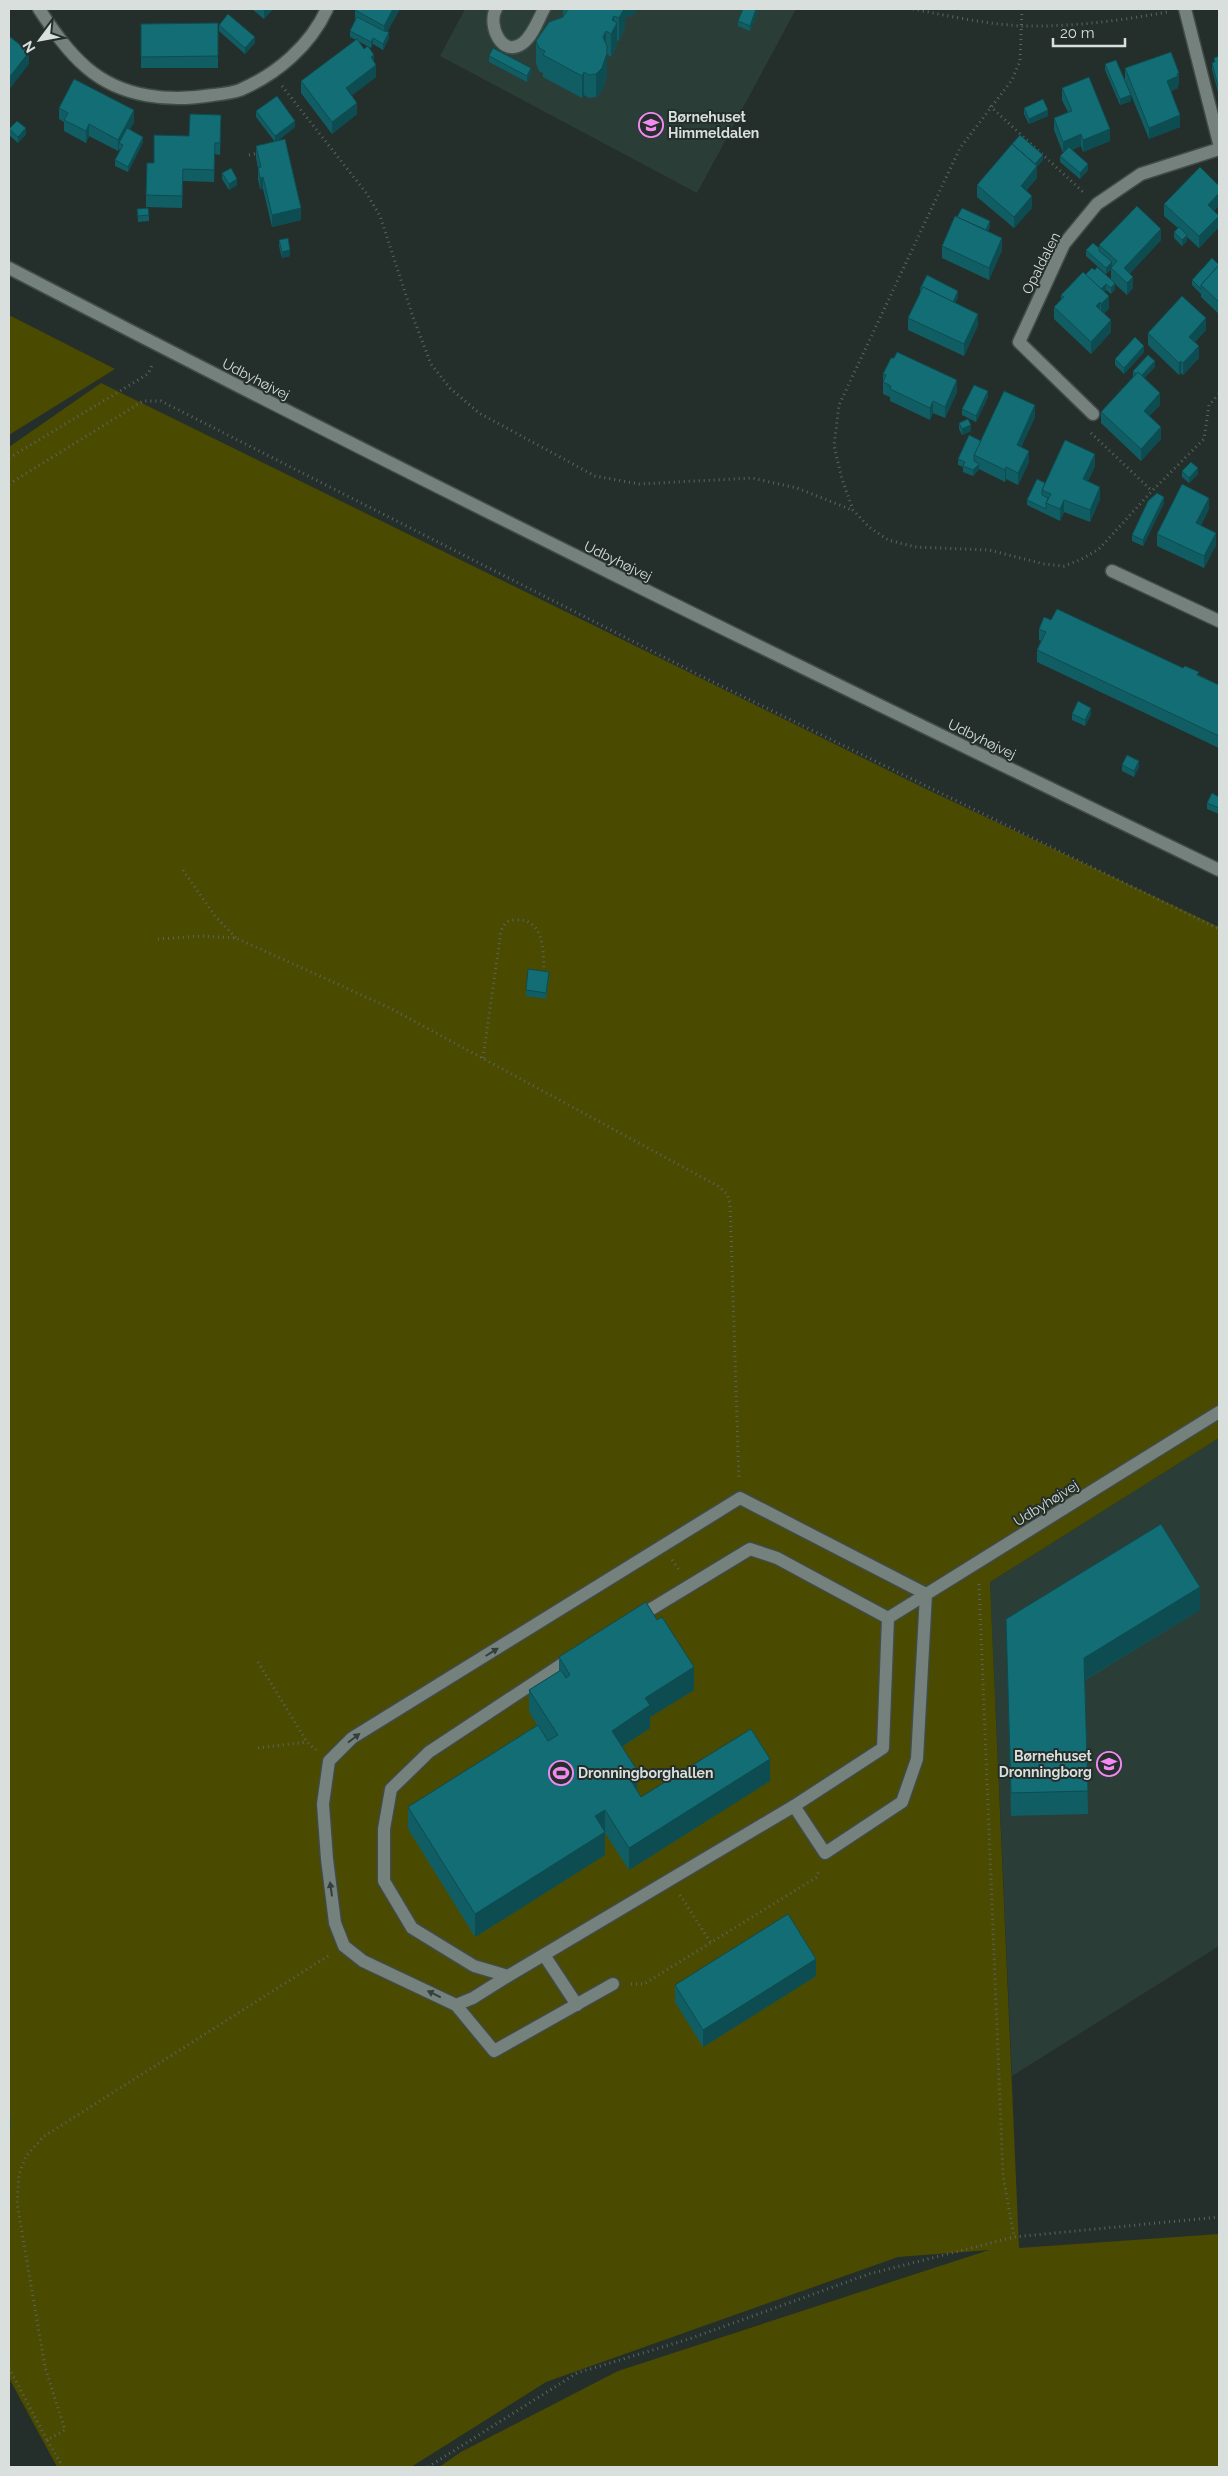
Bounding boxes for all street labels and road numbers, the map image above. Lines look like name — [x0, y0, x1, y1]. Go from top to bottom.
street label: Opaldalen — [1019, 229, 1063, 297]
street label: Udbyhøjvej — [220, 355, 292, 403]
street label: Udbyhøjvej — [582, 538, 654, 584]
street label: Udbyhøjvej — [946, 716, 1018, 762]
street label: Udbyhøjvej — [1011, 1477, 1081, 1529]

